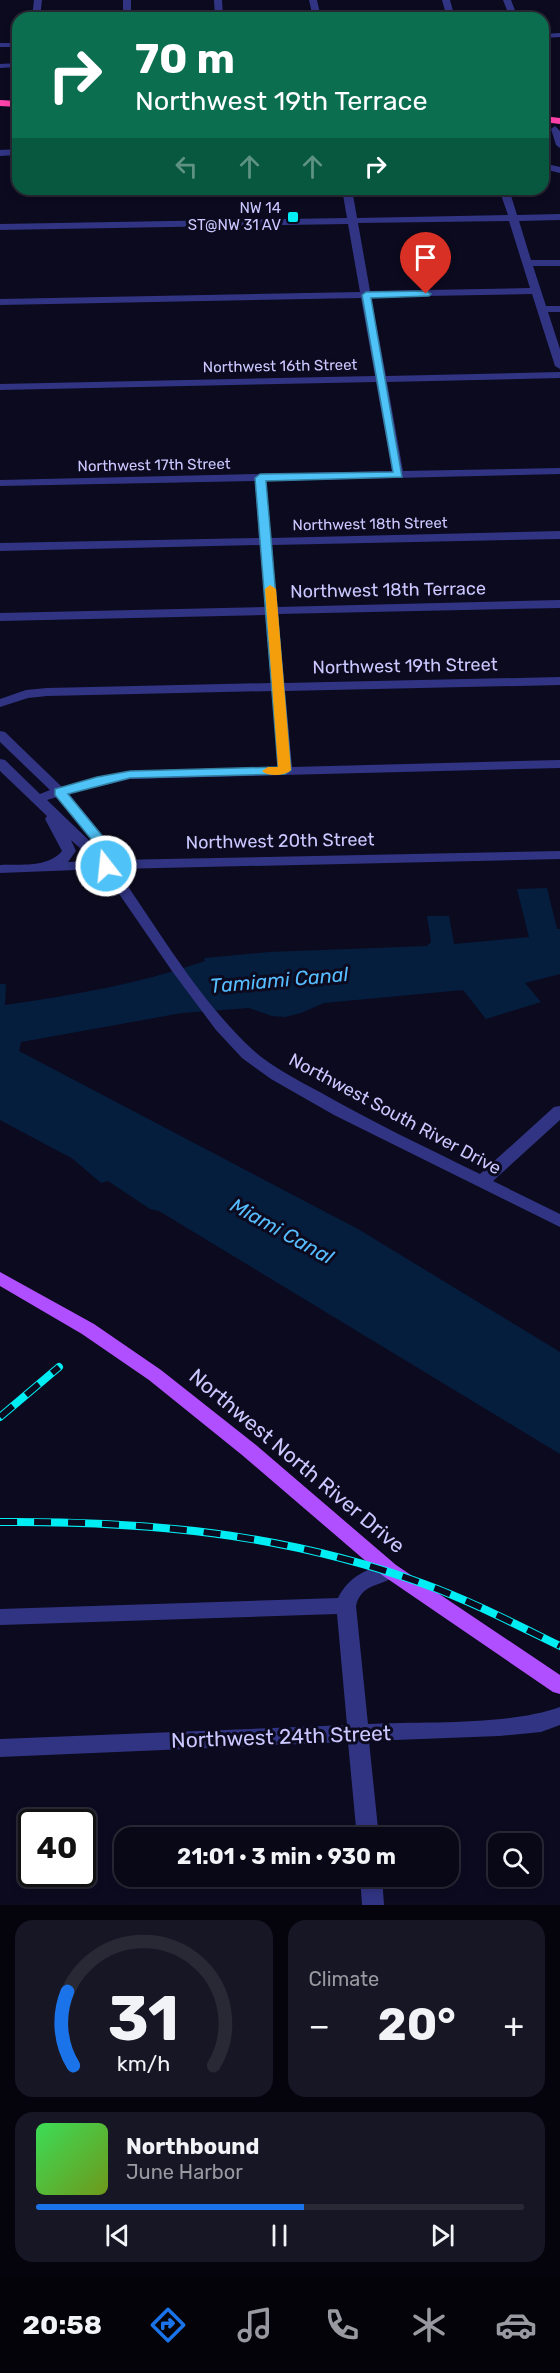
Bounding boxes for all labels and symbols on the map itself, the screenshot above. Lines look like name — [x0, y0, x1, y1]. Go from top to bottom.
place label: NW 14 ST@NW 31 AV — [188, 199, 281, 234]
marker: NW 14 ST@NW 31 AV — [286, 210, 300, 224]
pin — [400, 232, 451, 294]
street label: Northwest 16th Street — [203, 356, 358, 376]
street label: Northwest 17th Street — [77, 455, 231, 475]
street label: Northwest 18th Street — [292, 514, 448, 534]
street label: Northwest 18th Terrace — [290, 577, 486, 603]
street label: Northwest 19th Street — [312, 653, 498, 679]
street label: Northwest 20th Street — [185, 828, 375, 854]
position arrow — [74, 834, 138, 898]
water label: Tamiami Canal — [209, 962, 350, 998]
street label: Northwest South River Drive — [285, 1049, 505, 1179]
water label: Miami Canal — [226, 1193, 339, 1270]
street label: Northwest North River Drive — [184, 1363, 410, 1558]
street label: Northwest 24th Street — [171, 1720, 391, 1753]
speed limit sign: 40 — [18, 1809, 96, 1887]

